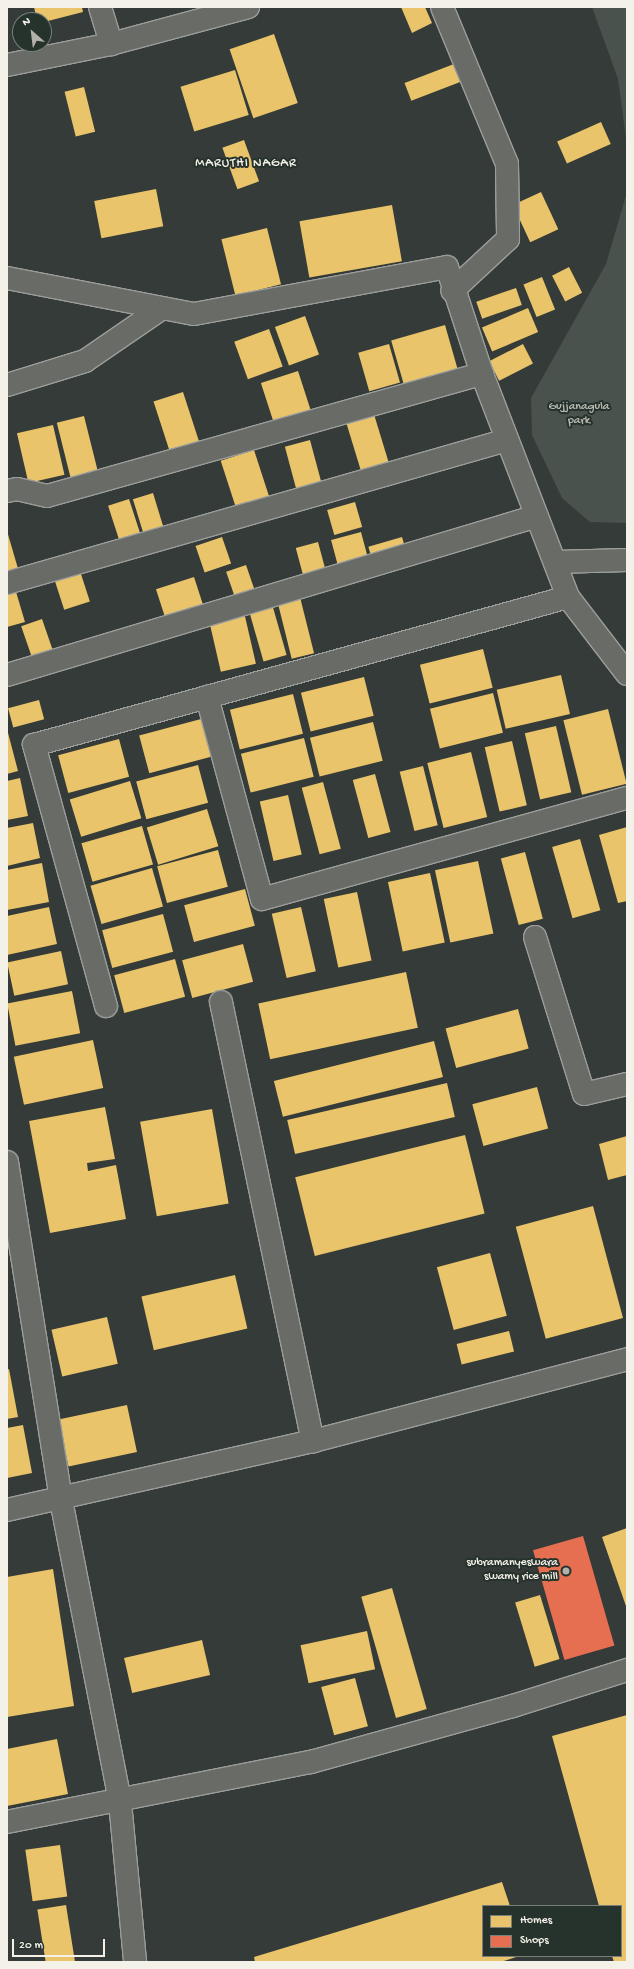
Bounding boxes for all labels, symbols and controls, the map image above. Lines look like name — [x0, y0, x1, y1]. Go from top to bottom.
north arrow — [12, 12, 52, 52]
text: N — [21, 15, 33, 29]
district label: MARUTHI NAGAR — [195, 156, 297, 172]
park label: Gujjanagula park — [549, 401, 609, 429]
place label: subramanyeswara swamy rice mill — [466, 1557, 558, 1585]
marker: subramanyeswara swamy rice mill — [561, 1566, 571, 1576]
legend — [482, 1905, 622, 1957]
text: Homes — [520, 1914, 552, 1928]
scale bar — [14, 1931, 107, 1957]
text: Shops — [520, 1934, 549, 1948]
text: 20 m — [19, 1939, 43, 1953]

